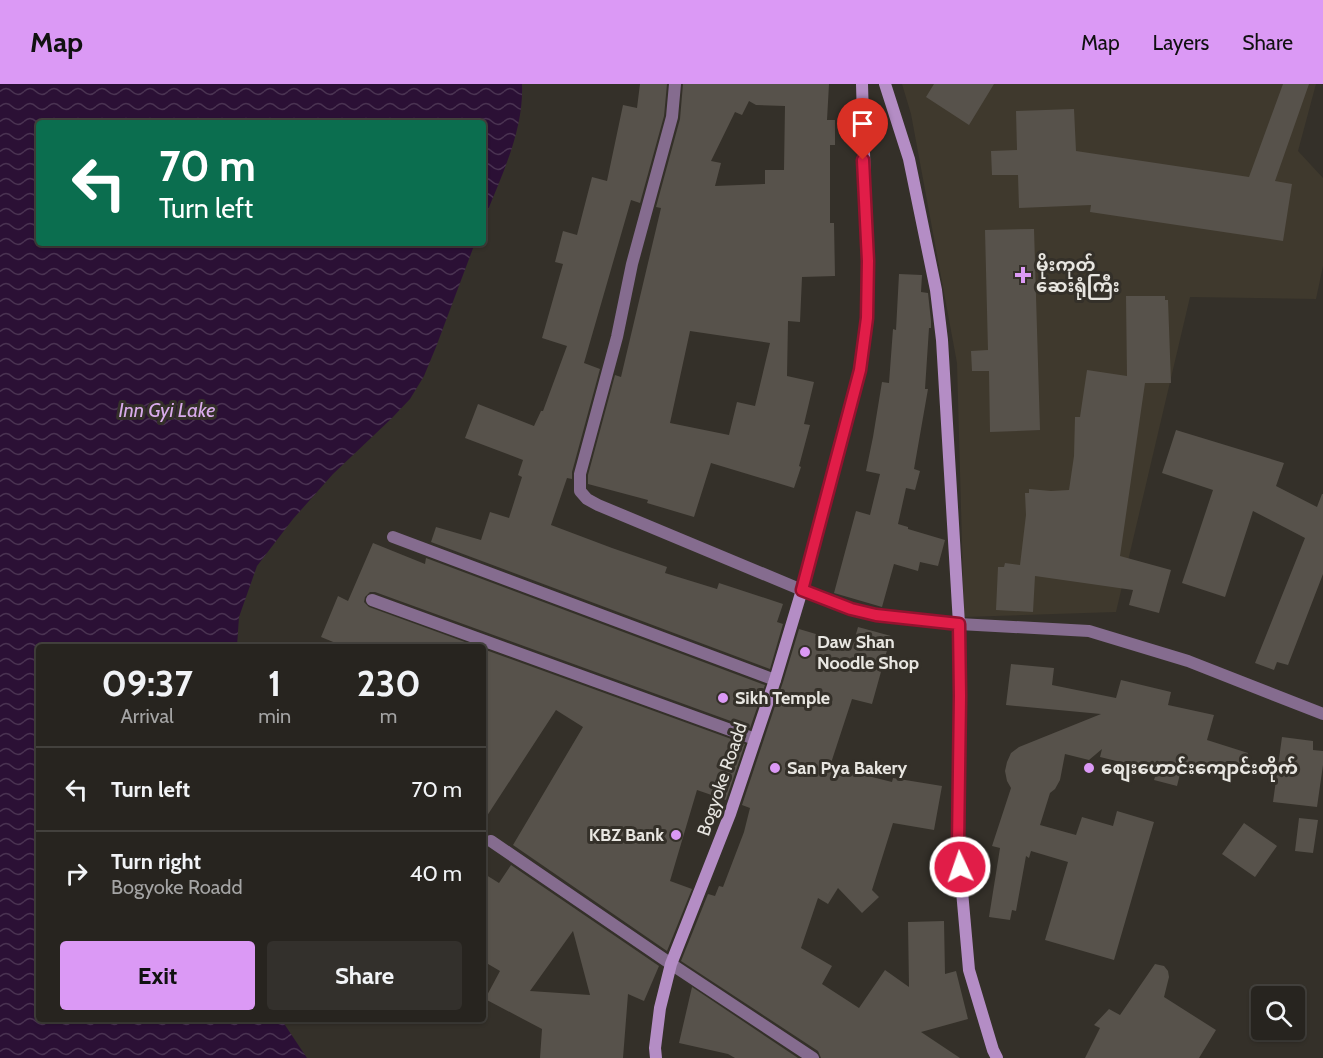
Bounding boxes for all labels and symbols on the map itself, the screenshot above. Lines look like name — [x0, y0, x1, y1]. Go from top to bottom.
pin — [837, 98, 888, 160]
place label: မိုးကုတ်‌ ‌ဆေးရုံကြီး — [1036, 253, 1120, 300]
marker: မိုးကုတ်‌ ‌ဆေးရုံကြီး — [1014, 266, 1032, 284]
water label: Inn Gyi Lake — [119, 398, 215, 422]
place label: Daw Shan Noodle Shop — [817, 631, 919, 674]
marker: Daw Shan Noodle Shop — [798, 645, 812, 659]
place label: Sikh Temple — [735, 687, 830, 709]
marker: Sikh Temple — [716, 691, 730, 705]
street label: Bogyoke Roadd — [692, 719, 752, 839]
place label: စျေးဟောင်းကျောင်းတိုက် — [1101, 756, 1298, 783]
place label: San Pya Bakery — [787, 757, 907, 779]
marker: San Pya Bakery — [768, 761, 782, 775]
marker: စျေးဟောင်းကျောင်းတိုက် — [1082, 761, 1096, 775]
place label: KBZ Bank — [589, 824, 664, 846]
marker: KBZ Bank — [669, 828, 683, 842]
position arrow — [928, 835, 992, 899]

